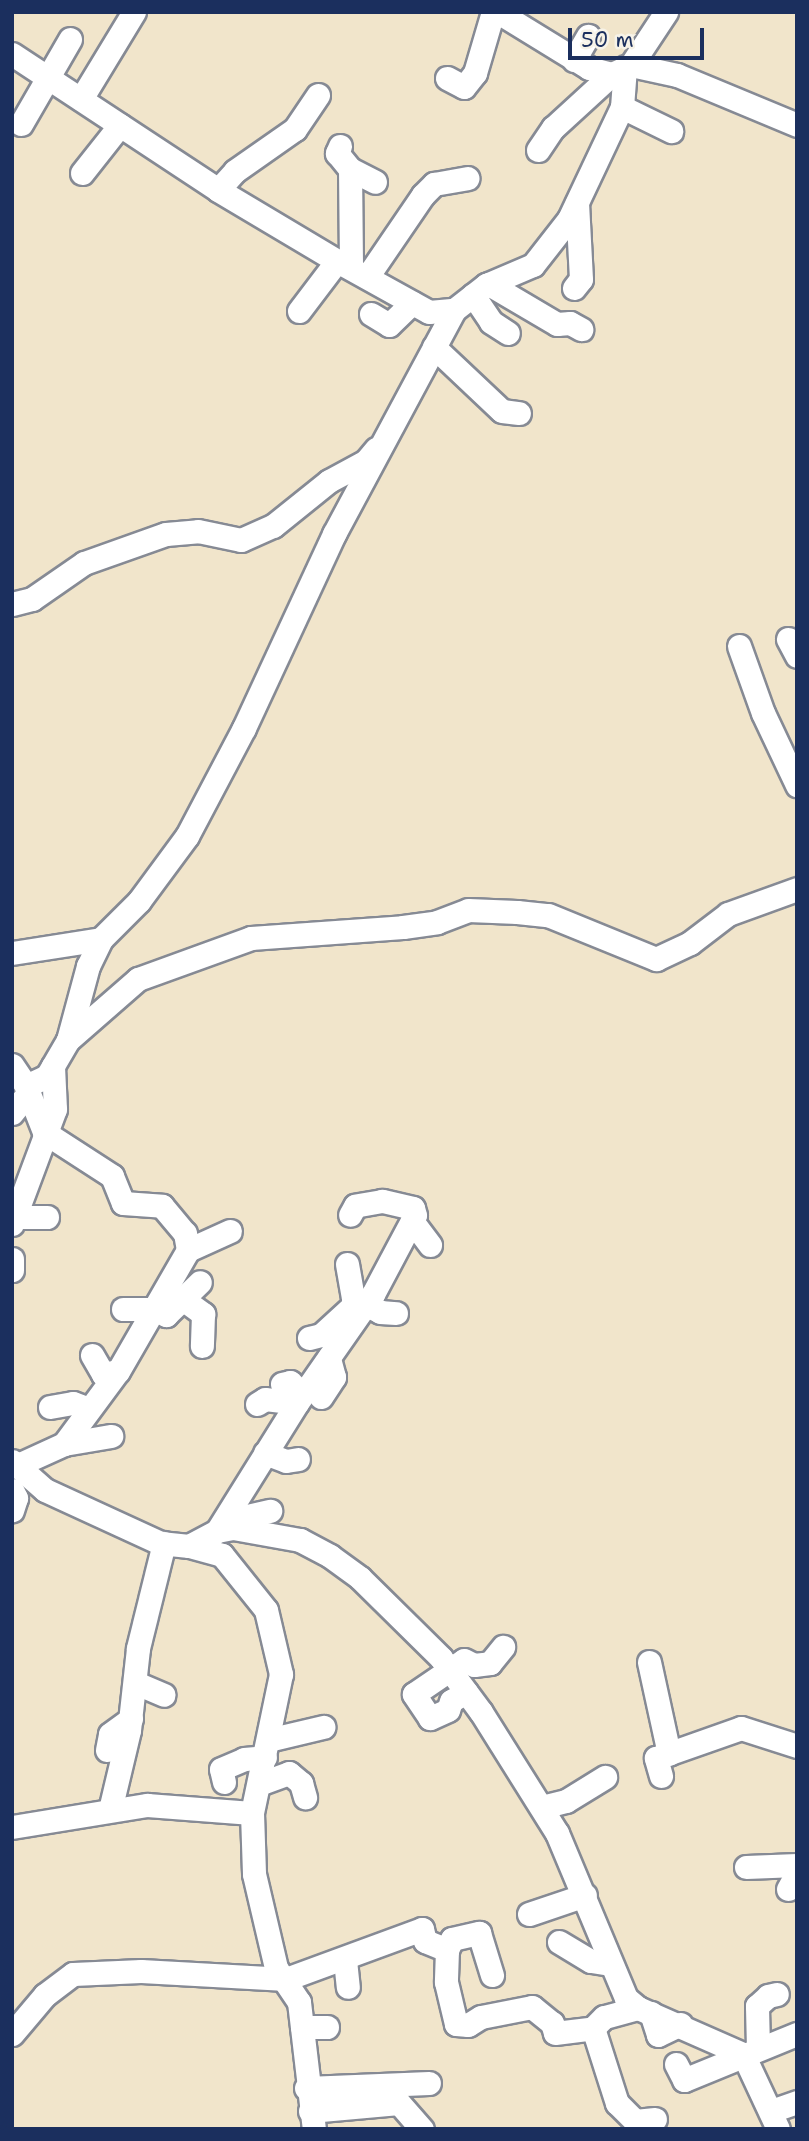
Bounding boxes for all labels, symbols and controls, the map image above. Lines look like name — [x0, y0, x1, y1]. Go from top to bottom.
scale bar — [571, 14, 708, 58]
text: 50 m — [581, 26, 634, 54]

